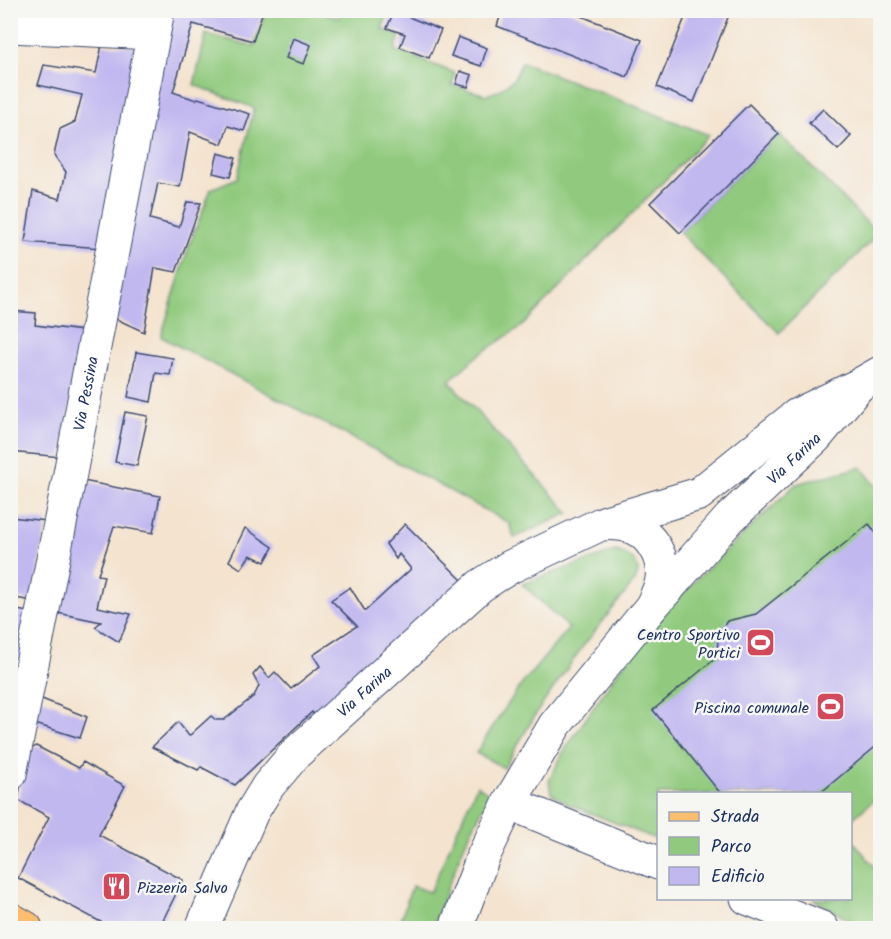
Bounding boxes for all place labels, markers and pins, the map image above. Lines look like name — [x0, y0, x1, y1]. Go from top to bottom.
place label: Centro Sportivo Portici — [637, 623, 741, 666]
sports icon: Centro Sportivo Portici — [745, 627, 777, 659]
sports icon: Piscina comunale — [814, 691, 846, 723]
place label: Piscina comunale — [694, 696, 809, 721]
restaurant icon: Pizzeria Salvo — [100, 871, 132, 903]
place label: Pizzeria Salvo — [137, 876, 228, 901]

